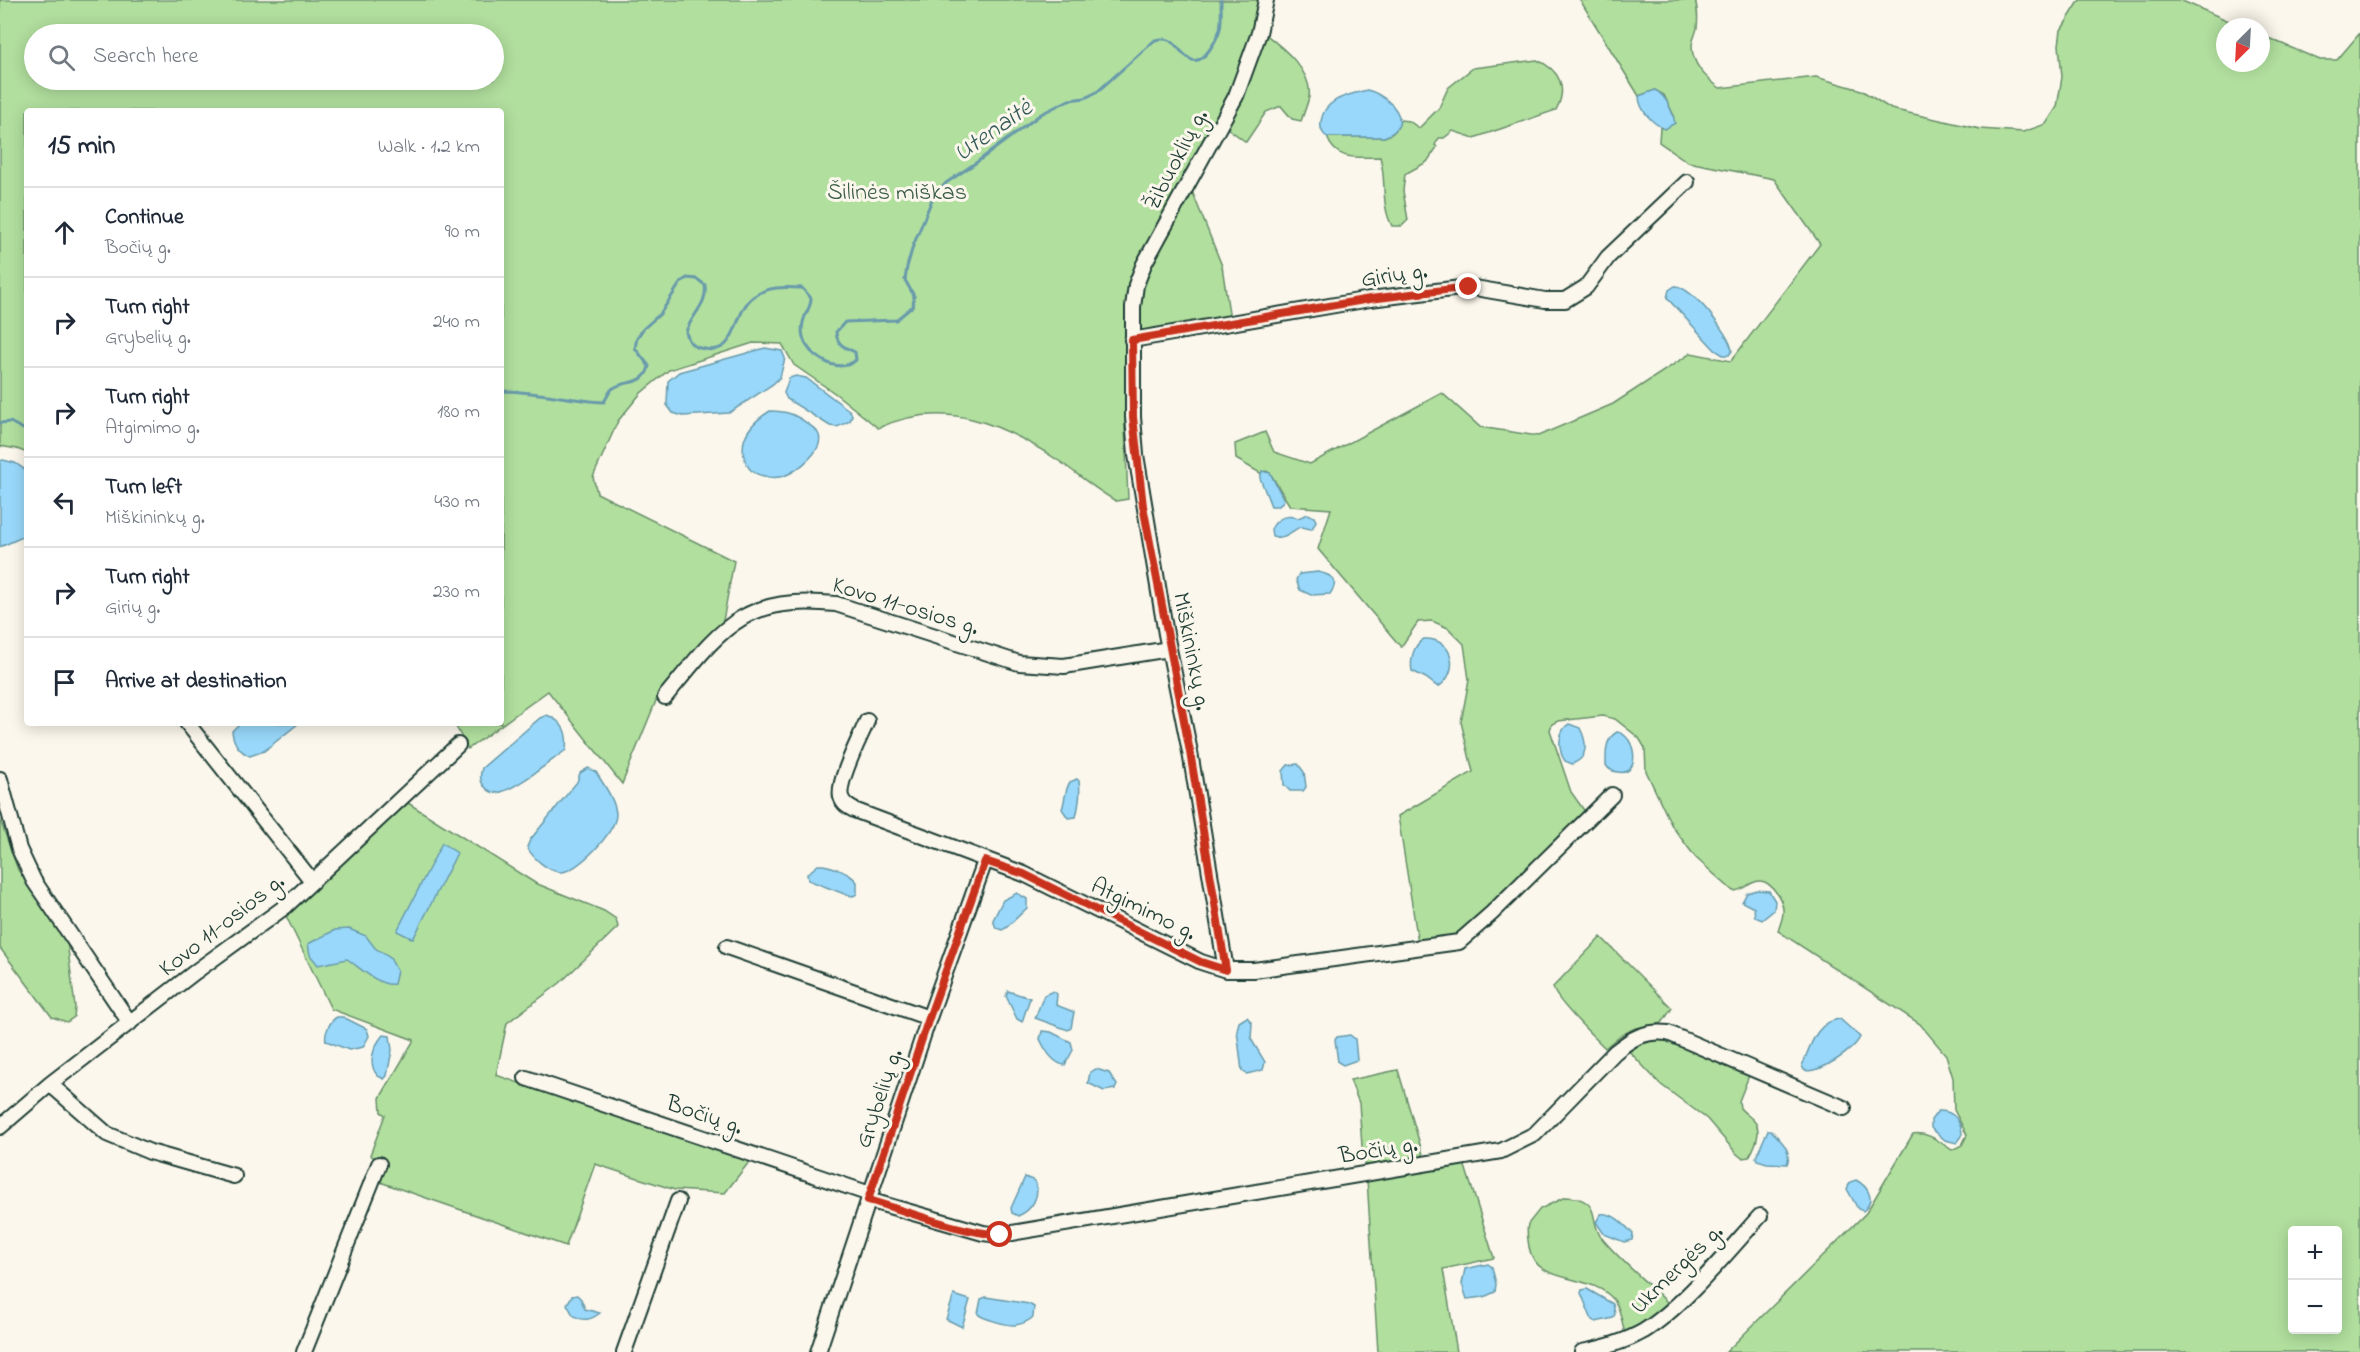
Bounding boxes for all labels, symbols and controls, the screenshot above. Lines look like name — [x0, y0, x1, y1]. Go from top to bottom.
north arrow — [2216, 18, 2270, 72]
search box — [24, 24, 504, 90]
icon: search — [45, 41, 78, 74]
text: Search here — [93, 41, 198, 73]
water label: Utenaitė — [946, 90, 1042, 172]
street label: Žibuoklių g. — [1136, 103, 1219, 217]
text: 15 min — [48, 128, 115, 166]
text: Walk · 1.2 km — [378, 133, 480, 162]
park label: Šilinės miškas — [827, 176, 967, 211]
text: Continue — [105, 202, 184, 234]
icon: ahead — [48, 216, 81, 249]
text: 90 m — [445, 218, 480, 247]
text: Bočių g. — [105, 234, 171, 263]
street label: Girių g. — [1359, 255, 1430, 298]
route end — [1455, 273, 1481, 299]
text: Turn right — [105, 292, 190, 324]
icon: right — [48, 306, 81, 339]
text: 240 m — [433, 308, 480, 337]
text: Grybelių g. — [105, 324, 191, 353]
text: Turn right — [105, 382, 190, 414]
icon: right — [48, 396, 81, 429]
text: 180 m — [437, 398, 480, 427]
text: Atgimimo g. — [105, 414, 200, 443]
text: Turn left — [105, 472, 182, 504]
icon: left — [48, 486, 81, 519]
text: 430 m — [434, 488, 480, 517]
text: Miškininkų g. — [105, 504, 205, 533]
text: Turn right — [105, 562, 190, 594]
street label: Kovo 11-osios g. — [828, 569, 983, 646]
icon: right — [48, 576, 81, 609]
text: 230 m — [433, 578, 480, 607]
street label: Miškininkų g. — [1162, 589, 1219, 714]
text: Girių g. — [105, 594, 160, 623]
icon: arrive — [48, 666, 81, 699]
text: Arrive at destination — [105, 666, 287, 698]
street label: Kovo 11-osios g. — [152, 865, 293, 986]
street label: Atgimimo g. — [1084, 870, 1202, 951]
street label: Grybelių g. — [847, 1044, 915, 1154]
street label: Bočių g. — [660, 1087, 747, 1146]
street label: Bočių g. — [1336, 1128, 1420, 1175]
street label: Ukmergės g. — [1623, 1216, 1732, 1323]
route start — [986, 1221, 1012, 1247]
map controls — [2288, 1226, 2342, 1334]
button: + — [2288, 1226, 2342, 1280]
button: − — [2288, 1280, 2342, 1334]

